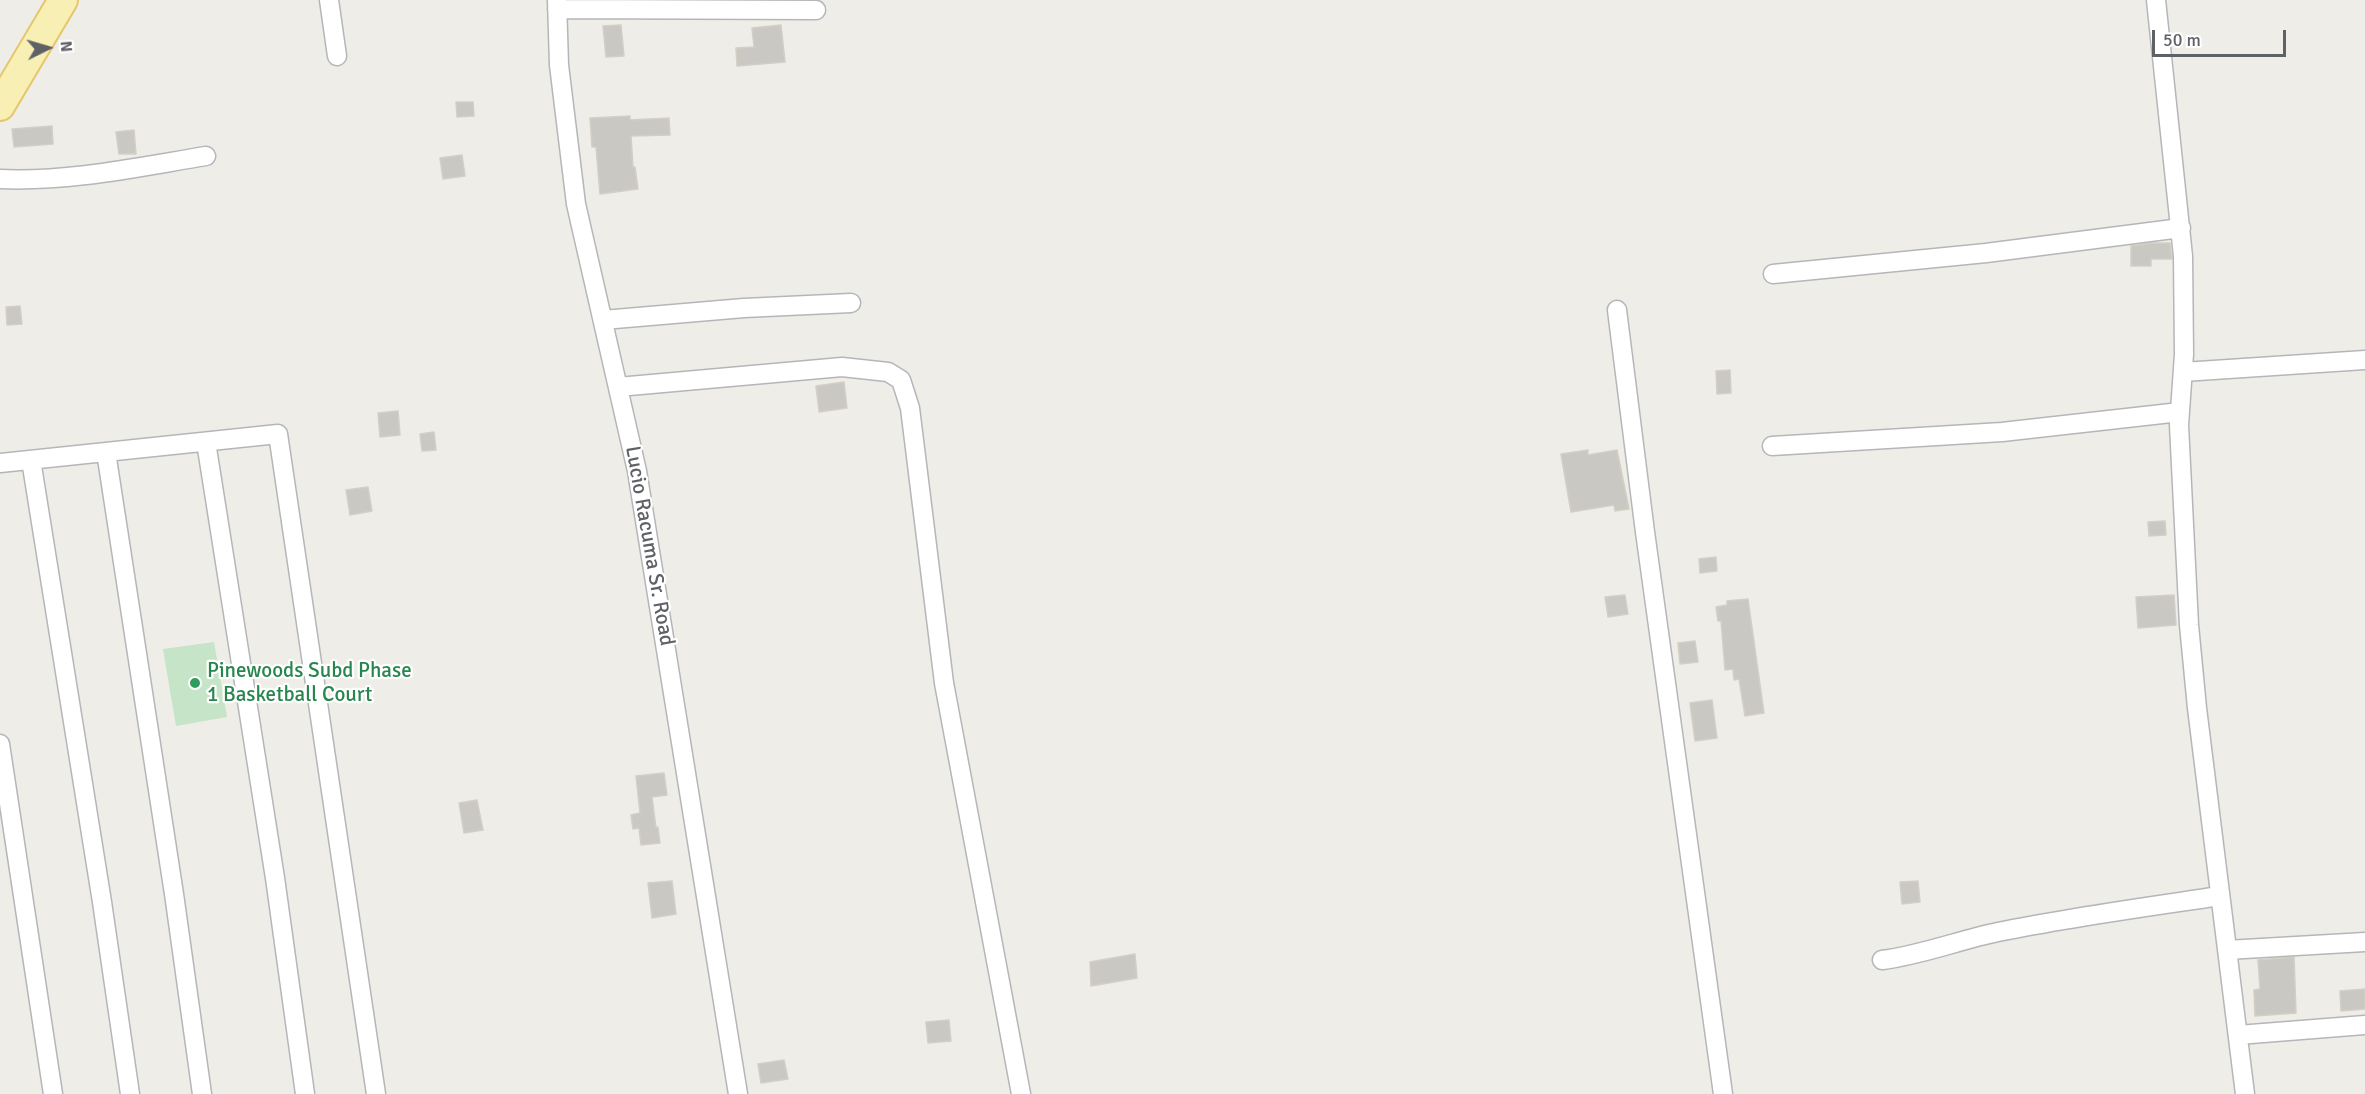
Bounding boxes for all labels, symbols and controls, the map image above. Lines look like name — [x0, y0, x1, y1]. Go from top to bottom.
north arrow — [18, 18, 78, 78]
scale bar — [2155, 18, 2288, 56]
text: 50 m — [2163, 29, 2201, 51]
text: N — [55, 40, 76, 53]
street label: Lucio Racuma Sr. Road — [619, 444, 679, 648]
place label: Pinewoods Subd Phase 1 Basketball Court — [207, 658, 412, 708]
marker: Pinewoods Subd Phase 1 Basketball Court — [188, 676, 202, 690]

